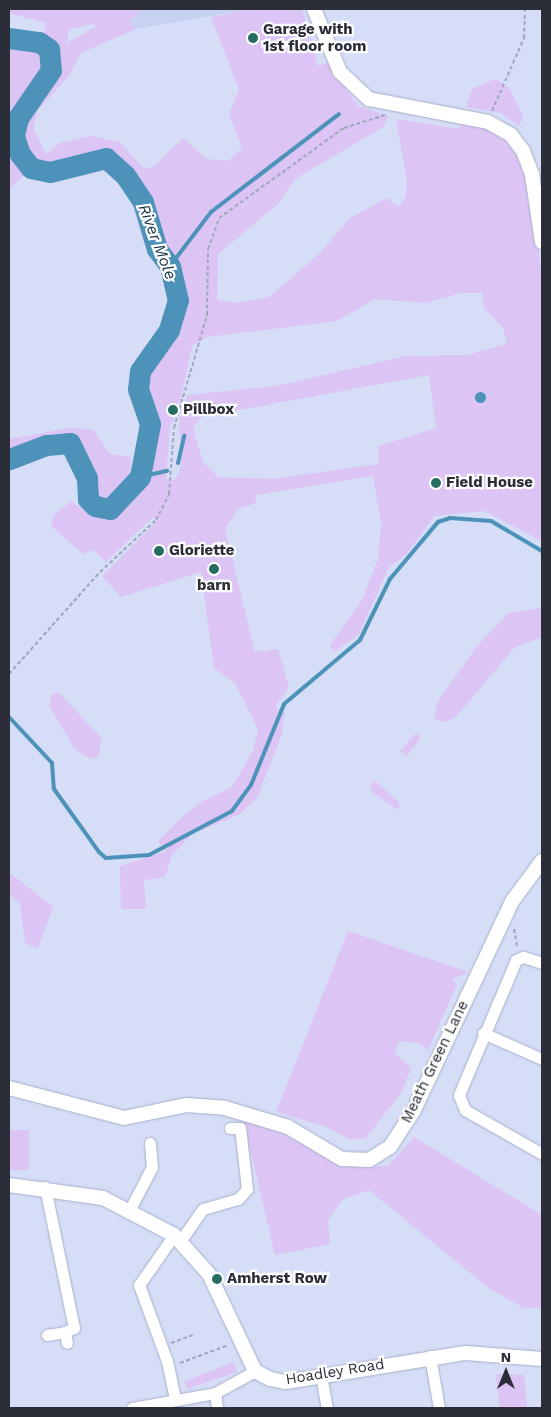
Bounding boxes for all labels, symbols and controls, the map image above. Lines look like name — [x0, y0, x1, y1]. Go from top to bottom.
place label: Garage with 1st floor room — [263, 20, 367, 55]
marker: Garage with 1st floor room — [247, 32, 259, 44]
water label: River Mole — [134, 201, 180, 283]
place label: Pillbox — [183, 401, 234, 419]
marker: Pillbox — [167, 404, 179, 416]
place label: Field House — [446, 474, 533, 492]
marker: Field House — [430, 477, 442, 489]
place label: Gloriette — [169, 542, 234, 560]
marker: Gloriette — [153, 545, 165, 557]
marker: barn — [208, 563, 220, 575]
place label: barn — [197, 577, 231, 595]
street label: Meath Green Lane — [398, 998, 472, 1126]
place label: Amherst Row — [227, 1270, 327, 1288]
marker: Amherst Row — [211, 1273, 223, 1285]
north arrow — [481, 1347, 531, 1397]
text: N — [501, 1349, 511, 1365]
street label: Hoadley Road — [284, 1355, 386, 1389]

